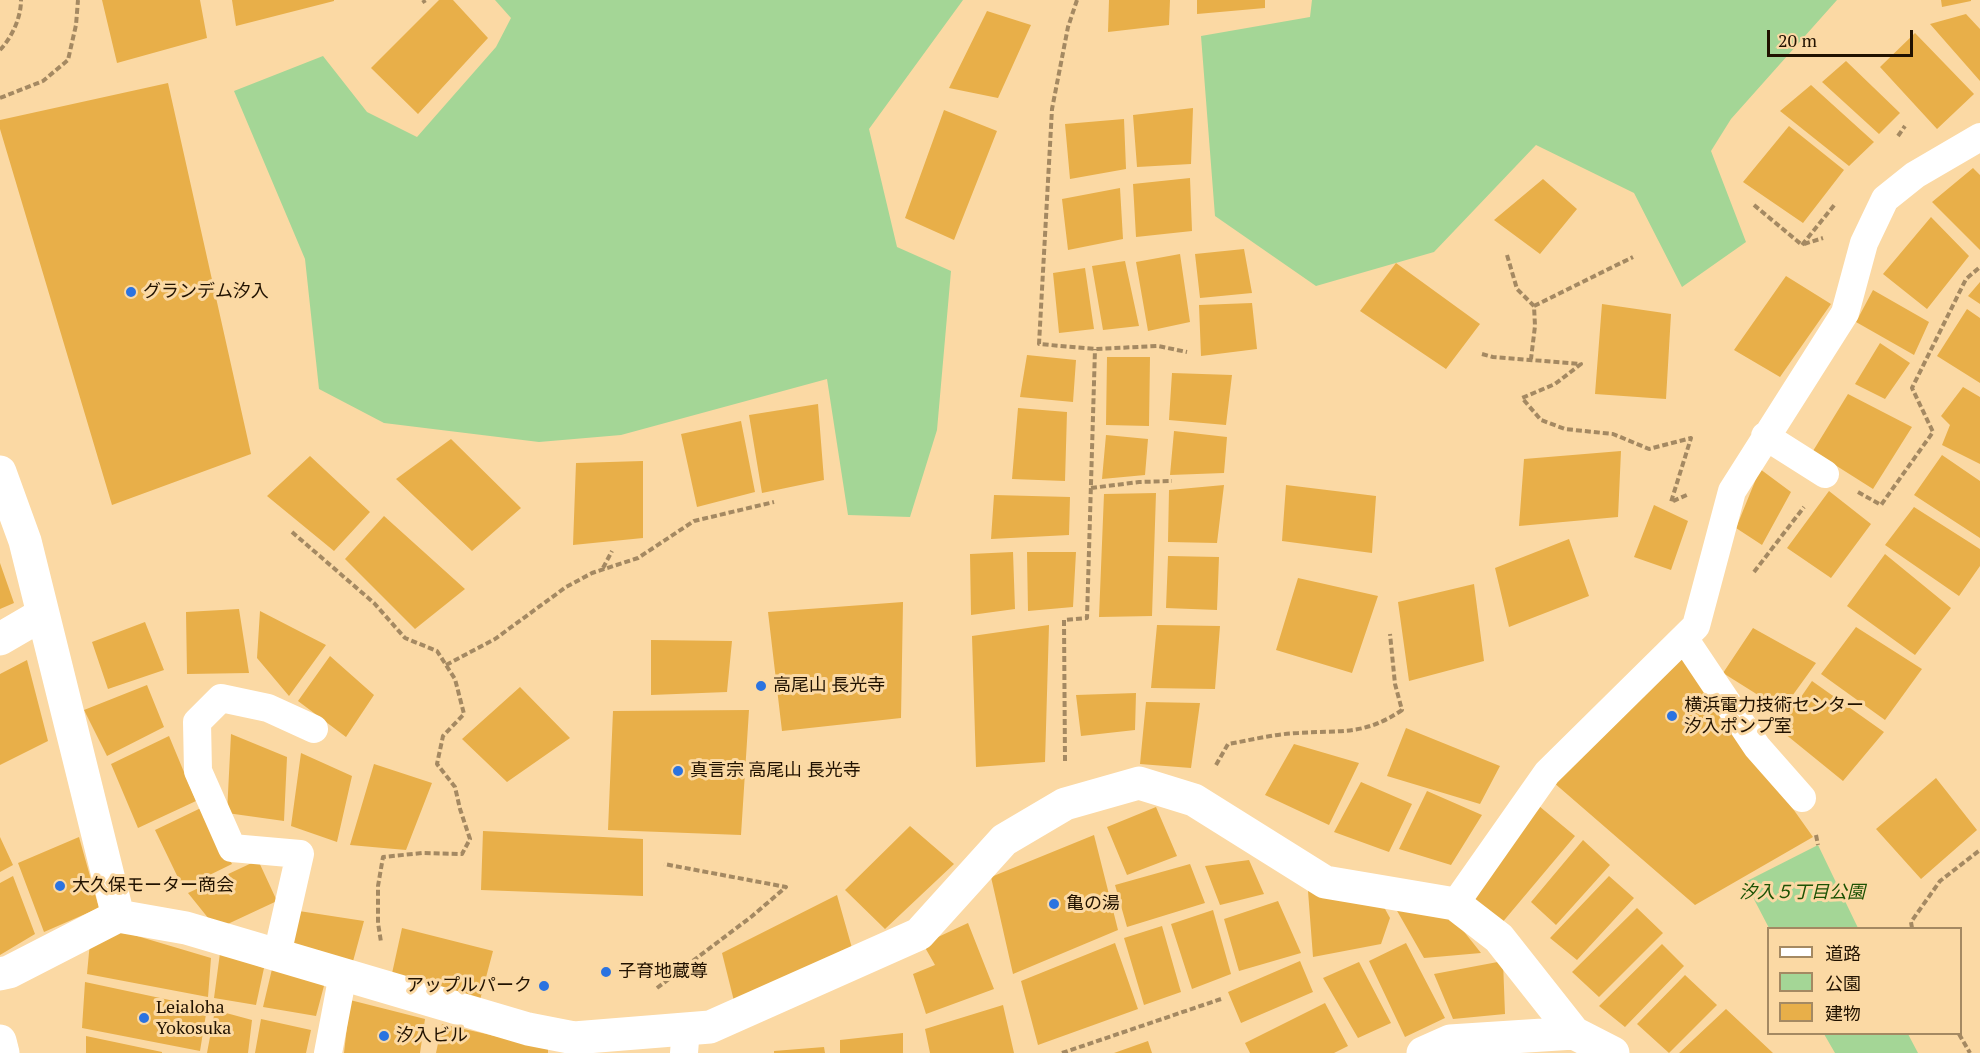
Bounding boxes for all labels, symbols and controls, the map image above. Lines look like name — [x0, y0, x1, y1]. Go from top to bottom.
scale bar — [1770, 18, 1916, 56]
text: 20 m — [1778, 28, 1817, 52]
place label: グランデム汐入 — [143, 281, 269, 303]
marker: グランデム汐入 — [124, 285, 138, 299]
place label: 高尾山 長光寺 — [773, 675, 885, 697]
marker: 高尾山 長光寺 — [754, 679, 768, 693]
place label: 横浜電力技術センター 汐入ポンプ室 — [1684, 695, 1864, 738]
marker: 横浜電力技術センター 汐入ポンプ室 — [1665, 709, 1679, 723]
place label: 真言宗 高尾山 長光寺 — [690, 760, 861, 782]
marker: 真言宗 高尾山 長光寺 — [671, 764, 685, 778]
place label: 大久保モーター商会 — [72, 875, 234, 897]
marker: 大久保モーター商会 — [53, 879, 67, 893]
park label: 汐入５丁目公園 — [1739, 882, 1865, 904]
place label: 亀の湯 — [1066, 893, 1120, 915]
marker: 亀の湯 — [1047, 897, 1061, 911]
legend — [1767, 927, 1962, 1035]
text: 道路 — [1825, 941, 1861, 965]
place label: 子育地蔵尊 — [618, 961, 708, 983]
marker: 子育地蔵尊 — [599, 965, 613, 979]
text: 公園 — [1825, 971, 1861, 995]
place label: アップルパーク — [406, 975, 532, 997]
marker: アップルパーク — [537, 979, 551, 993]
place label: Leialoha Yokosuka — [156, 997, 231, 1040]
text: 建物 — [1825, 1001, 1861, 1025]
marker: Leialoha Yokosuka — [137, 1011, 151, 1025]
place label: 汐入ビル — [396, 1025, 468, 1047]
marker: 汐入ビル — [377, 1029, 391, 1043]

